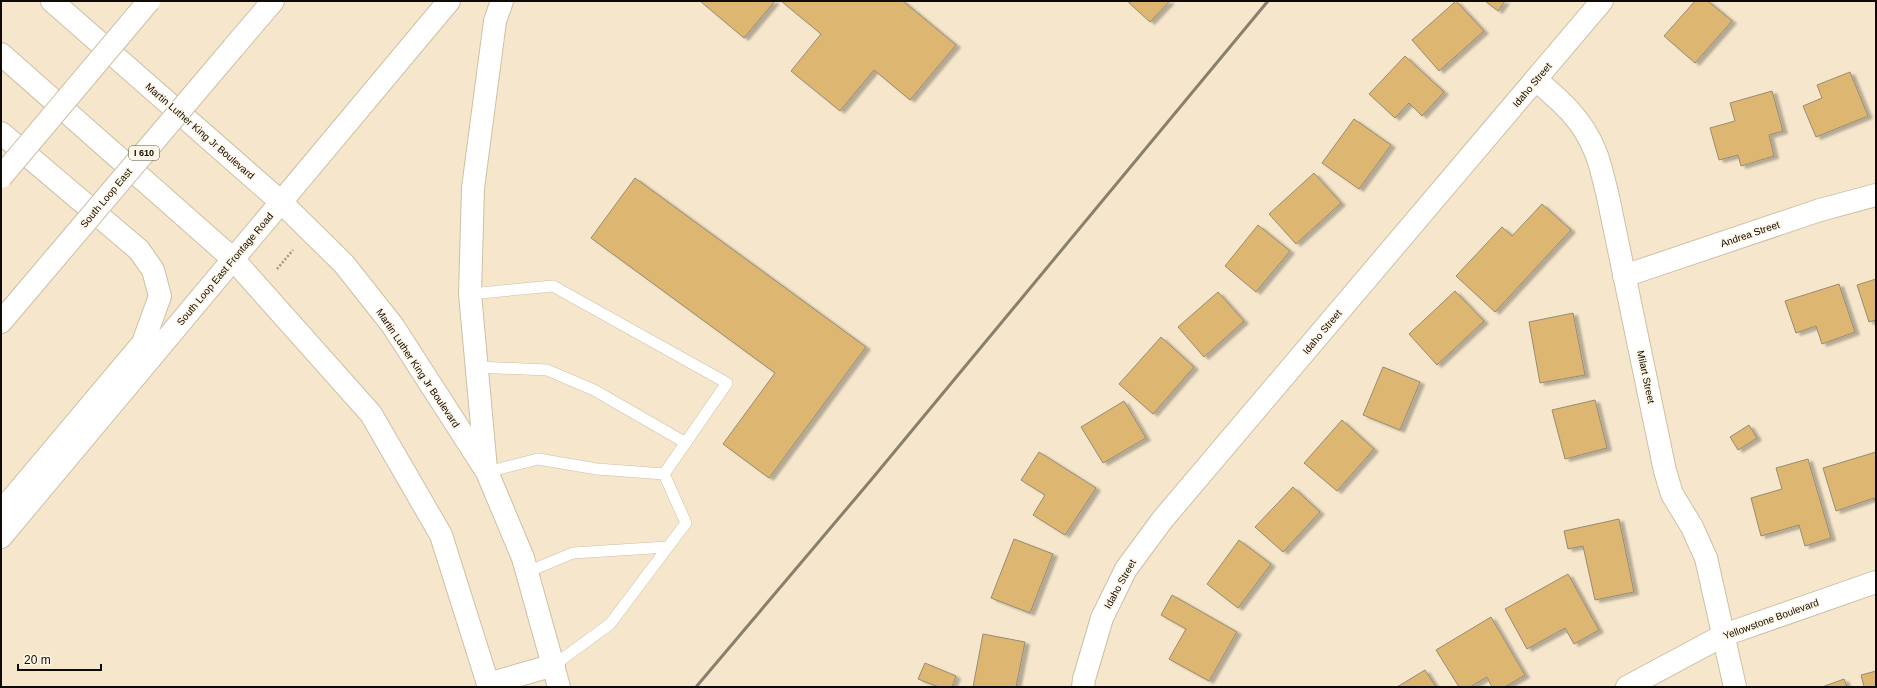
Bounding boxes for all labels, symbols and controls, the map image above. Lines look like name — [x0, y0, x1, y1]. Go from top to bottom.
street label: Idaho Street — [1510, 60, 1554, 109]
street label: Martin Luther King Jr Boulevard — [143, 81, 257, 181]
road number: I 610 — [129, 146, 159, 160]
street label: South Loop East — [78, 166, 134, 230]
street label: South Loop East Frontage Road — [175, 211, 275, 327]
street label: Andrea Street — [1719, 219, 1781, 249]
street label: Martin Luther King Jr Boulevard — [374, 307, 462, 429]
street label: Idaho Street — [1300, 307, 1344, 356]
street label: Milart Street — [1635, 349, 1657, 405]
street label: Idaho Street — [1102, 557, 1138, 610]
street label: Yellowstone Boulevard — [1722, 597, 1820, 641]
scale bar — [18, 646, 101, 672]
text: 20 m — [24, 653, 51, 667]

